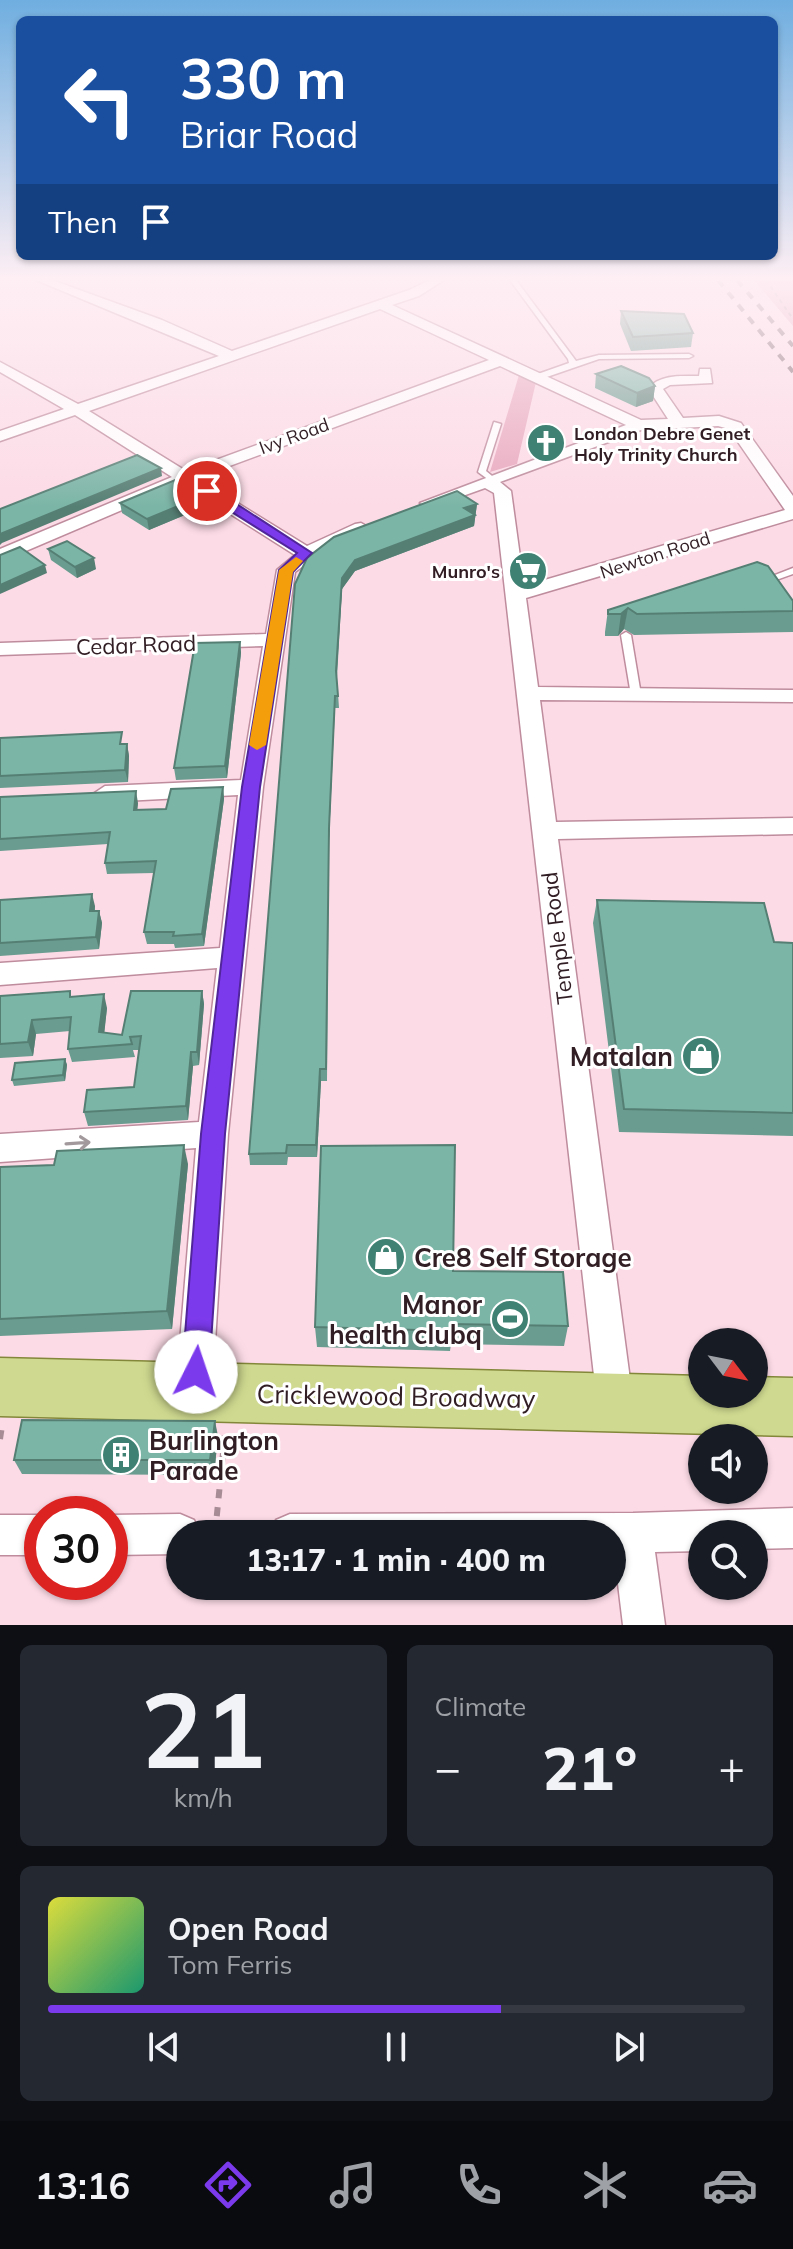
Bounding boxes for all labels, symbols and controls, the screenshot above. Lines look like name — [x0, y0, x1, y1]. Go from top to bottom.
text: 330 m — [180, 43, 347, 113]
icon: left — [48, 48, 152, 152]
text: Briar Road — [180, 112, 358, 157]
icon: arrive — [134, 200, 178, 244]
text: Then — [48, 203, 118, 241]
street label: Ivy Road — [256, 413, 332, 459]
church icon: London Debre Genet Holy Trinity Church — [525, 422, 567, 464]
place label: London Debre Genet Holy Trinity Church — [574, 422, 750, 466]
pin — [173, 457, 241, 525]
icon: arrive — [185, 469, 229, 513]
street label: Newton Road — [597, 526, 713, 584]
supermarket icon: Munro's — [507, 550, 549, 592]
place label: Munro's — [432, 560, 500, 583]
street label: Cedar Road — [75, 629, 197, 661]
street label: Temple Road — [535, 870, 579, 1006]
shop icon: Matalan — [680, 1035, 722, 1077]
place label: Matalan — [570, 1040, 673, 1073]
one-way arrow — [64, 1135, 91, 1150]
shop icon: Cre8 Self Storage — [365, 1236, 407, 1278]
place label: Cre8 Self Storage — [414, 1241, 632, 1274]
place label: Manor health clubq — [329, 1288, 483, 1351]
sports icon: Manor health clubq — [489, 1298, 531, 1340]
north arrow — [688, 1328, 768, 1408]
map controls — [688, 1328, 768, 1600]
position arrow — [154, 1330, 238, 1414]
street label: Cricklewood Broadway — [256, 1377, 536, 1415]
place label: Burlington Parade — [149, 1424, 279, 1487]
button: sound — [688, 1424, 768, 1504]
building icon: Burlington Parade — [100, 1434, 142, 1476]
speed limit sign: 30 — [24, 1496, 128, 1600]
button: search — [688, 1520, 768, 1600]
text: 13:17 · 1 min · 400 m — [246, 1541, 546, 1579]
text: 21 — [141, 1663, 266, 1794]
text: Climate — [435, 1690, 526, 1723]
text: 21° — [542, 1730, 637, 1805]
text: − — [435, 1740, 461, 1795]
text: + — [719, 1740, 745, 1795]
text: km/h — [174, 1781, 233, 1814]
text: Open Road — [168, 1910, 329, 1948]
text: Tom Ferris — [168, 1948, 292, 1981]
icon: previous — [142, 2025, 186, 2069]
icon: pause — [374, 2025, 418, 2069]
icon: next — [607, 2025, 651, 2069]
icon: directions — [200, 2157, 256, 2213]
icon: music — [325, 2157, 381, 2213]
icon: phone — [451, 2157, 507, 2213]
icon: climate — [577, 2157, 633, 2213]
icon: car — [702, 2157, 758, 2213]
text: 13:16 — [35, 2163, 130, 2208]

